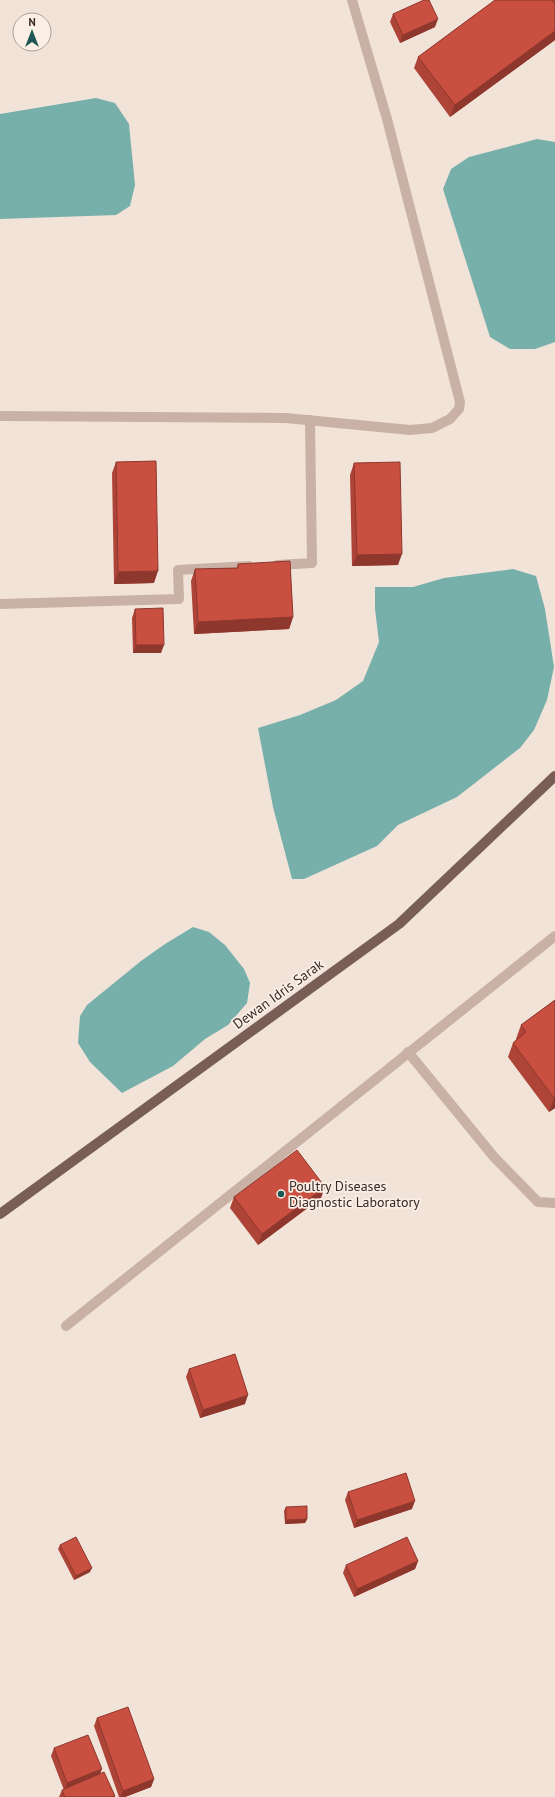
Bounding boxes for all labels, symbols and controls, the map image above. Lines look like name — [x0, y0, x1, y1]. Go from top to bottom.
north arrow — [12, 12, 52, 52]
text: N — [28, 15, 36, 29]
street label: Dewan Idris Sarak — [229, 955, 327, 1033]
place label: Poultry Diseases Diagnostic Laboratory — [289, 1177, 420, 1211]
marker: Poultry Diseases Diagnostic Laboratory — [276, 1189, 286, 1199]

